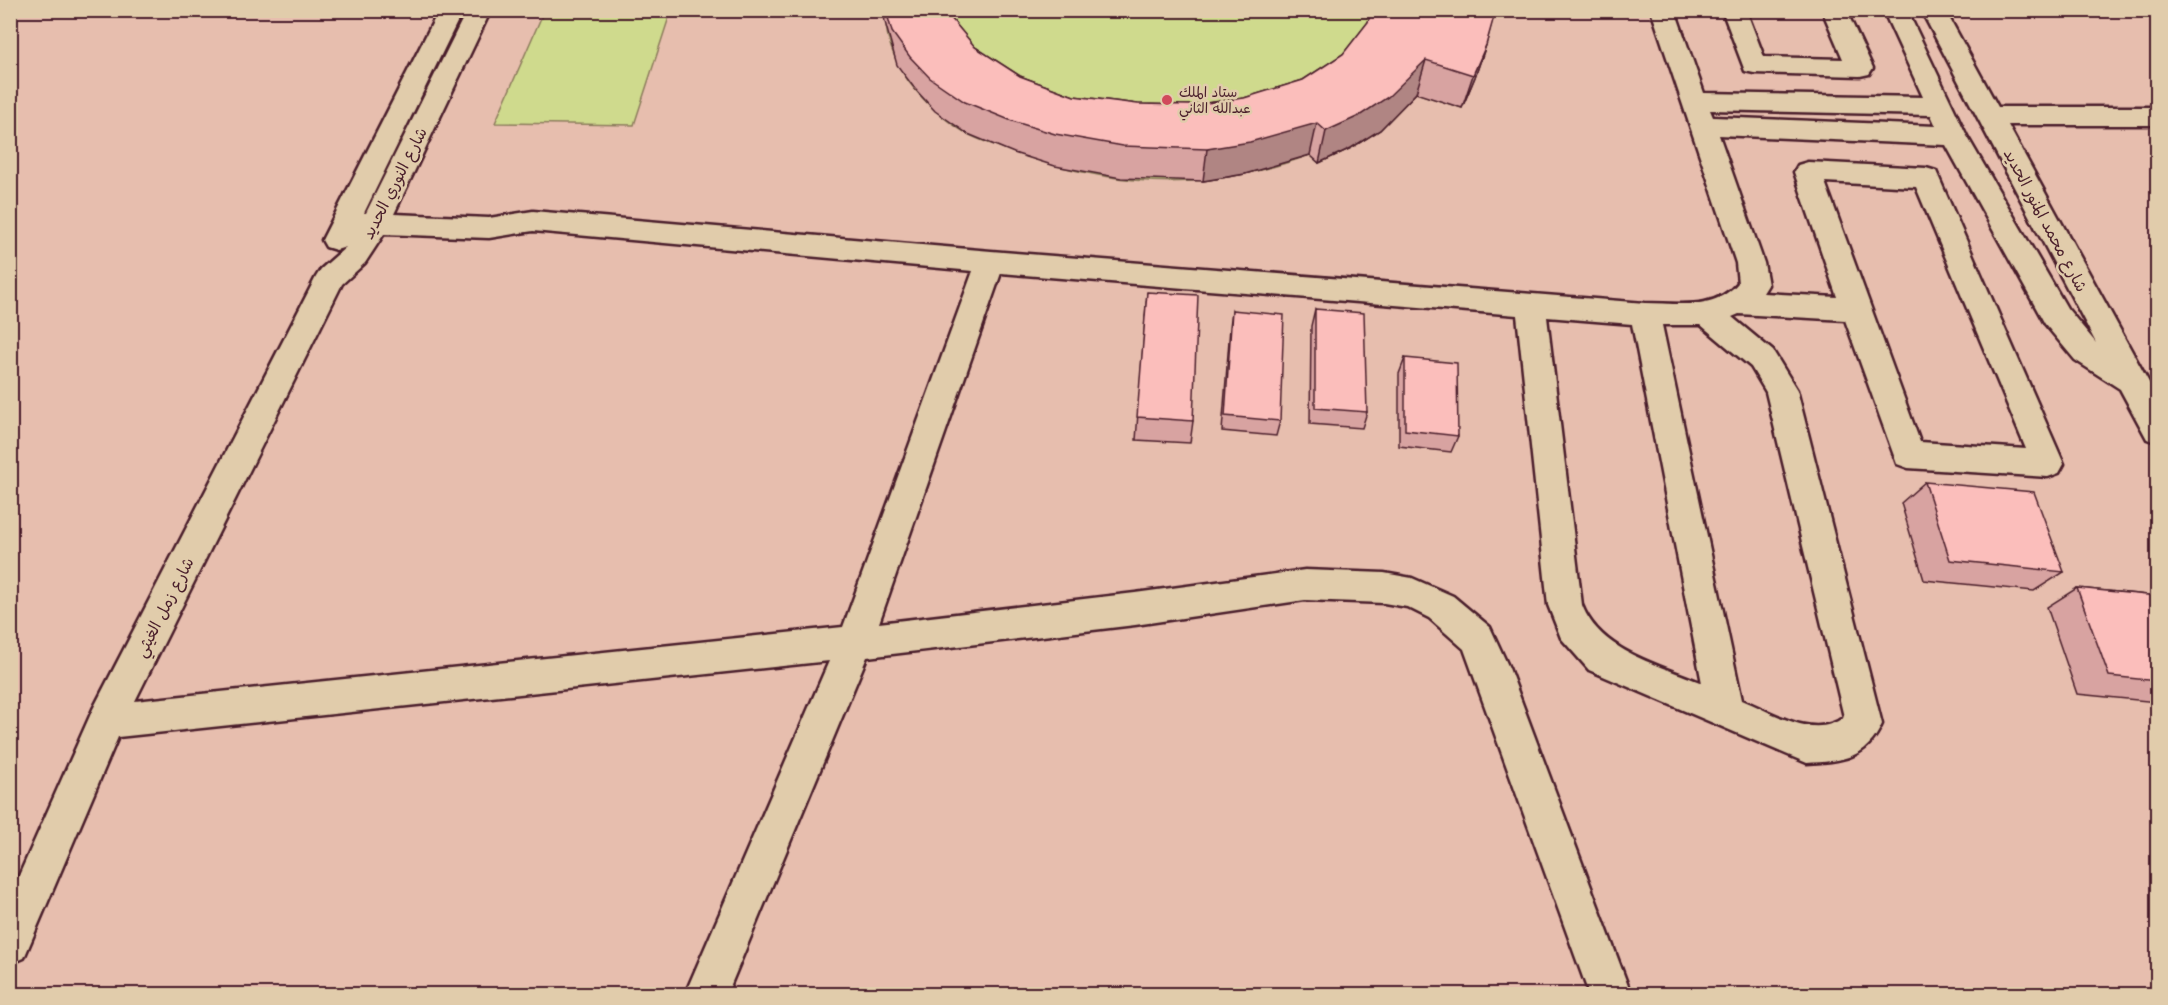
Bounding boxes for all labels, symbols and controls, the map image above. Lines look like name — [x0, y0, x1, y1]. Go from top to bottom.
place label: ستاد الملك عبدالله الثاني — [1179, 82, 1251, 121]
marker: ستاد الملك عبدالله الثاني — [1160, 93, 1174, 107]
street label: شارع النوري الحديد — [356, 123, 433, 243]
street label: شارع محمد المنور الحديد — [1998, 145, 2093, 296]
street label: شارع زمل الغيثي — [129, 553, 202, 663]

